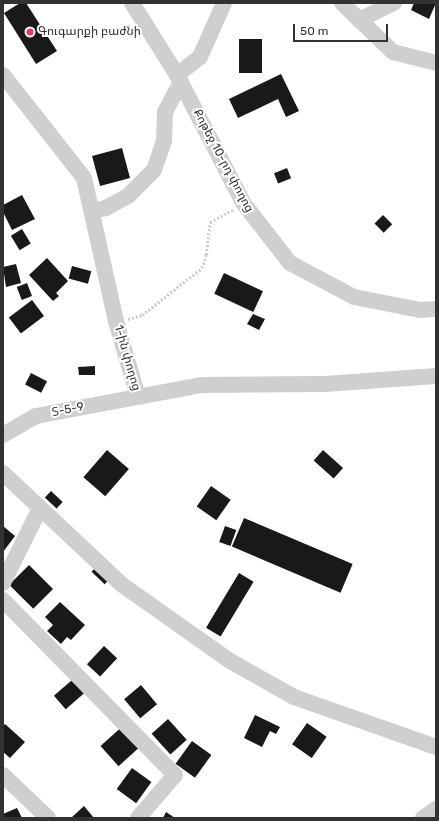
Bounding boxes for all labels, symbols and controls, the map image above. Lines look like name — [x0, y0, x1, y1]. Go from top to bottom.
scale bar — [295, 16, 390, 42]
text: 50 m — [300, 24, 328, 38]
place label: Գուգարքի բաժնի — [38, 25, 141, 39]
marker: Գուգարքի բաժնի — [25, 27, 35, 37]
street label: Քոթեջ 10-րդ փողոց — [190, 107, 256, 215]
street label: 1-ին փողոց — [111, 323, 143, 393]
street label: Տ-5-9 — [51, 400, 85, 420]

